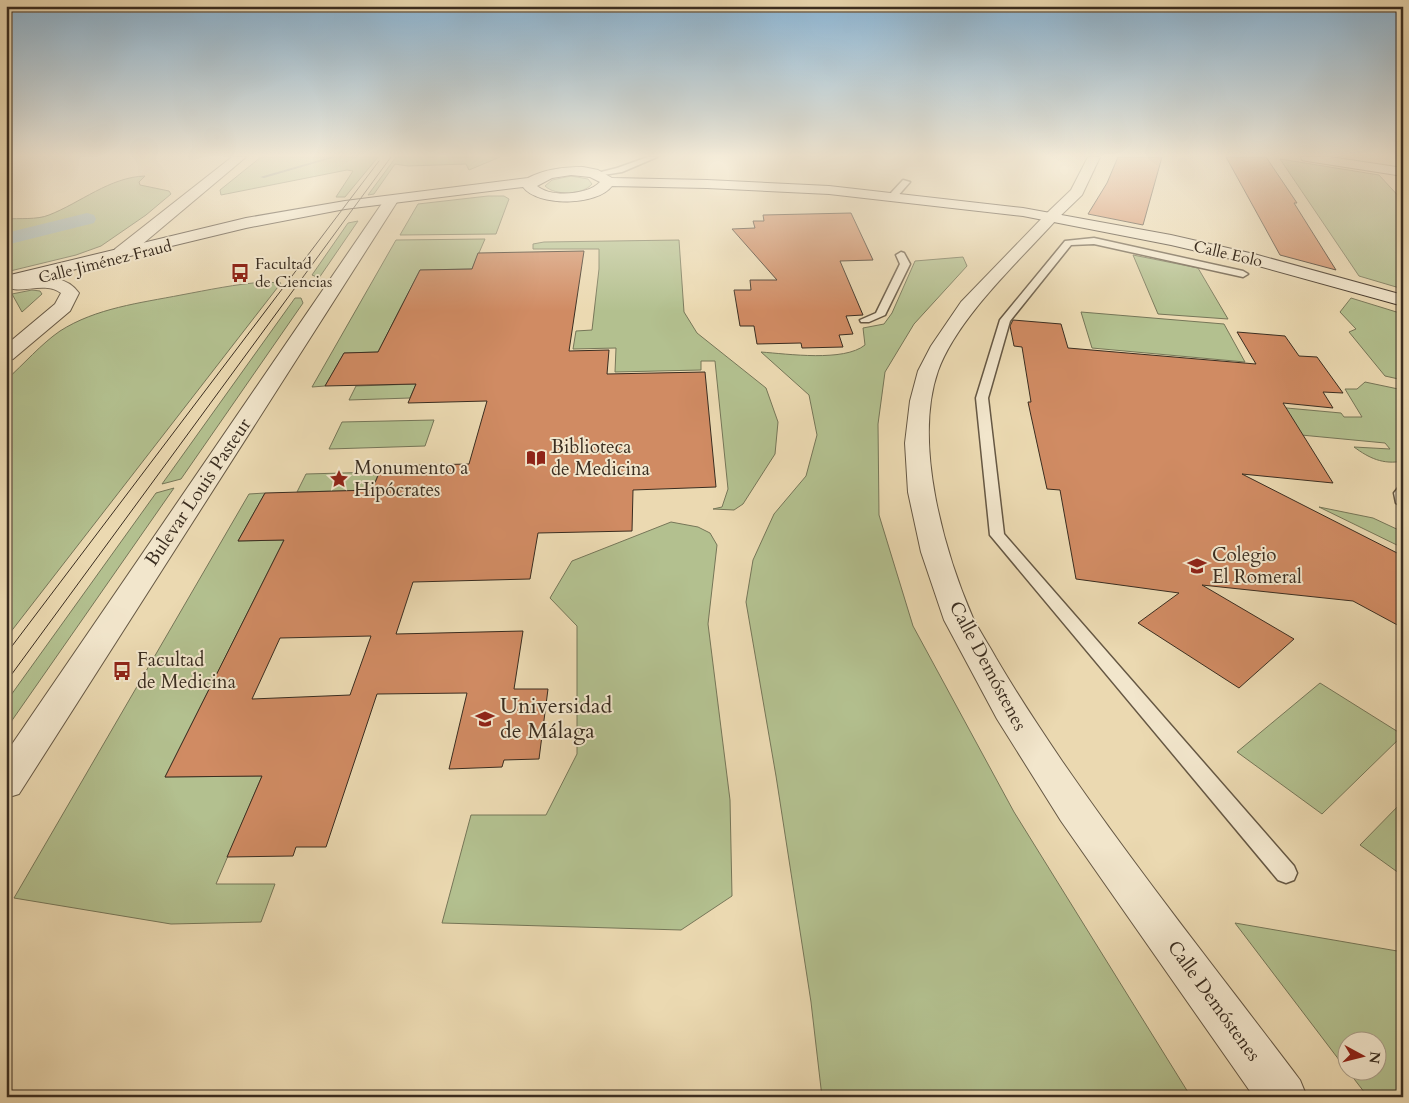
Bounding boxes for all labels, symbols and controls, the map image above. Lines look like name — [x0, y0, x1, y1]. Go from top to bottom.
street label: Calle Jiménez Fraud — [36, 235, 174, 289]
street label: Calle Eolo — [1191, 235, 1265, 273]
place label: Facultad de Ciencias — [255, 253, 332, 293]
bus stop icon: Facultad de Ciencias — [229, 262, 251, 284]
street label: Bulevar Louis Pasteur — [139, 413, 257, 571]
place label: Biblioteca de Medicina — [551, 434, 650, 482]
library icon: Biblioteca de Medicina — [525, 447, 547, 469]
place label: Monumento a Hipócrates — [354, 455, 468, 503]
place icon: Monumento a Hipócrates — [328, 468, 350, 490]
place label: Colegio El Romeral — [1212, 542, 1302, 590]
school or university icon: Colegio El Romeral — [1186, 555, 1208, 577]
street label: Calle Demóstenes — [943, 597, 1033, 735]
place label: Facultad de Medicina — [137, 647, 236, 695]
bus stop icon: Facultad de Medicina — [111, 660, 133, 682]
place label: Universidad de Málaga — [500, 691, 613, 746]
school or university icon: Universidad de Málaga — [474, 708, 496, 730]
street label: Calle Demóstenes — [1161, 935, 1267, 1067]
north arrow — [1336, 1030, 1386, 1080]
text: N — [1364, 1050, 1385, 1065]

